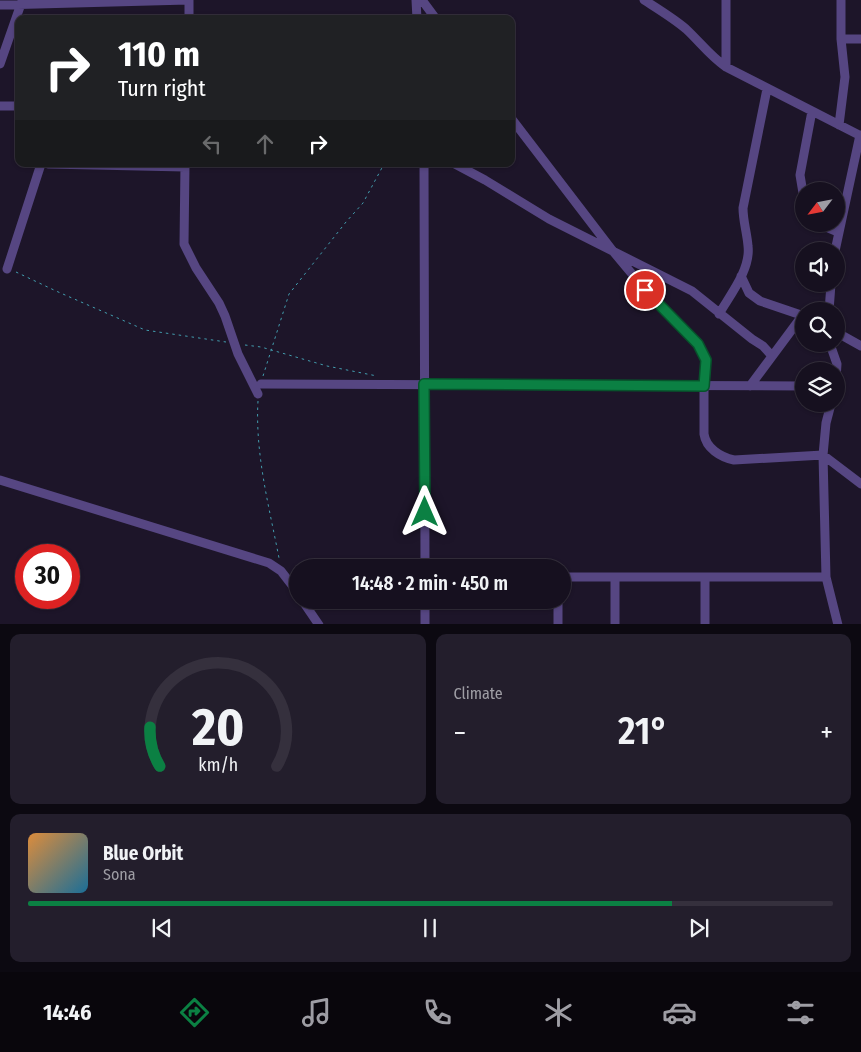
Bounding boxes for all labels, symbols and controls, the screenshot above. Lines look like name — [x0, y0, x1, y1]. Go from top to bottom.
text: 110 m — [118, 33, 200, 75]
icon: right — [35, 35, 100, 100]
text: Turn right — [118, 75, 206, 102]
icon: left — [198, 130, 226, 158]
icon: ahead — [251, 130, 279, 158]
icon: right — [304, 130, 332, 158]
north arrow — [795, 182, 845, 232]
map controls — [795, 182, 845, 412]
button: sound — [795, 242, 845, 292]
pin — [624, 269, 666, 311]
icon: arrive — [631, 276, 659, 304]
button: search — [795, 302, 845, 352]
button: layers — [795, 362, 845, 412]
position arrow — [398, 485, 450, 537]
speed limit sign: 30 — [15, 544, 80, 609]
text: 14:48 · 2 min · 450 m — [352, 572, 508, 595]
text: Climate — [454, 684, 503, 703]
text: 20 — [191, 696, 244, 759]
text: 21° — [618, 708, 668, 754]
text: − — [454, 716, 466, 749]
text: + — [820, 716, 833, 749]
text: km/h — [198, 754, 238, 776]
text: Blue Orbit — [103, 842, 183, 865]
text: Sona — [103, 865, 136, 884]
icon: previous — [148, 914, 176, 942]
icon: pause — [416, 914, 444, 942]
icon: next — [685, 914, 713, 942]
icon: directions — [177, 995, 212, 1030]
icon: music — [299, 995, 334, 1030]
icon: phone — [420, 995, 455, 1030]
icon: climate — [541, 995, 576, 1030]
icon: car — [662, 995, 697, 1030]
icon: filters — [783, 995, 818, 1030]
text: 14:46 — [43, 999, 91, 1026]

